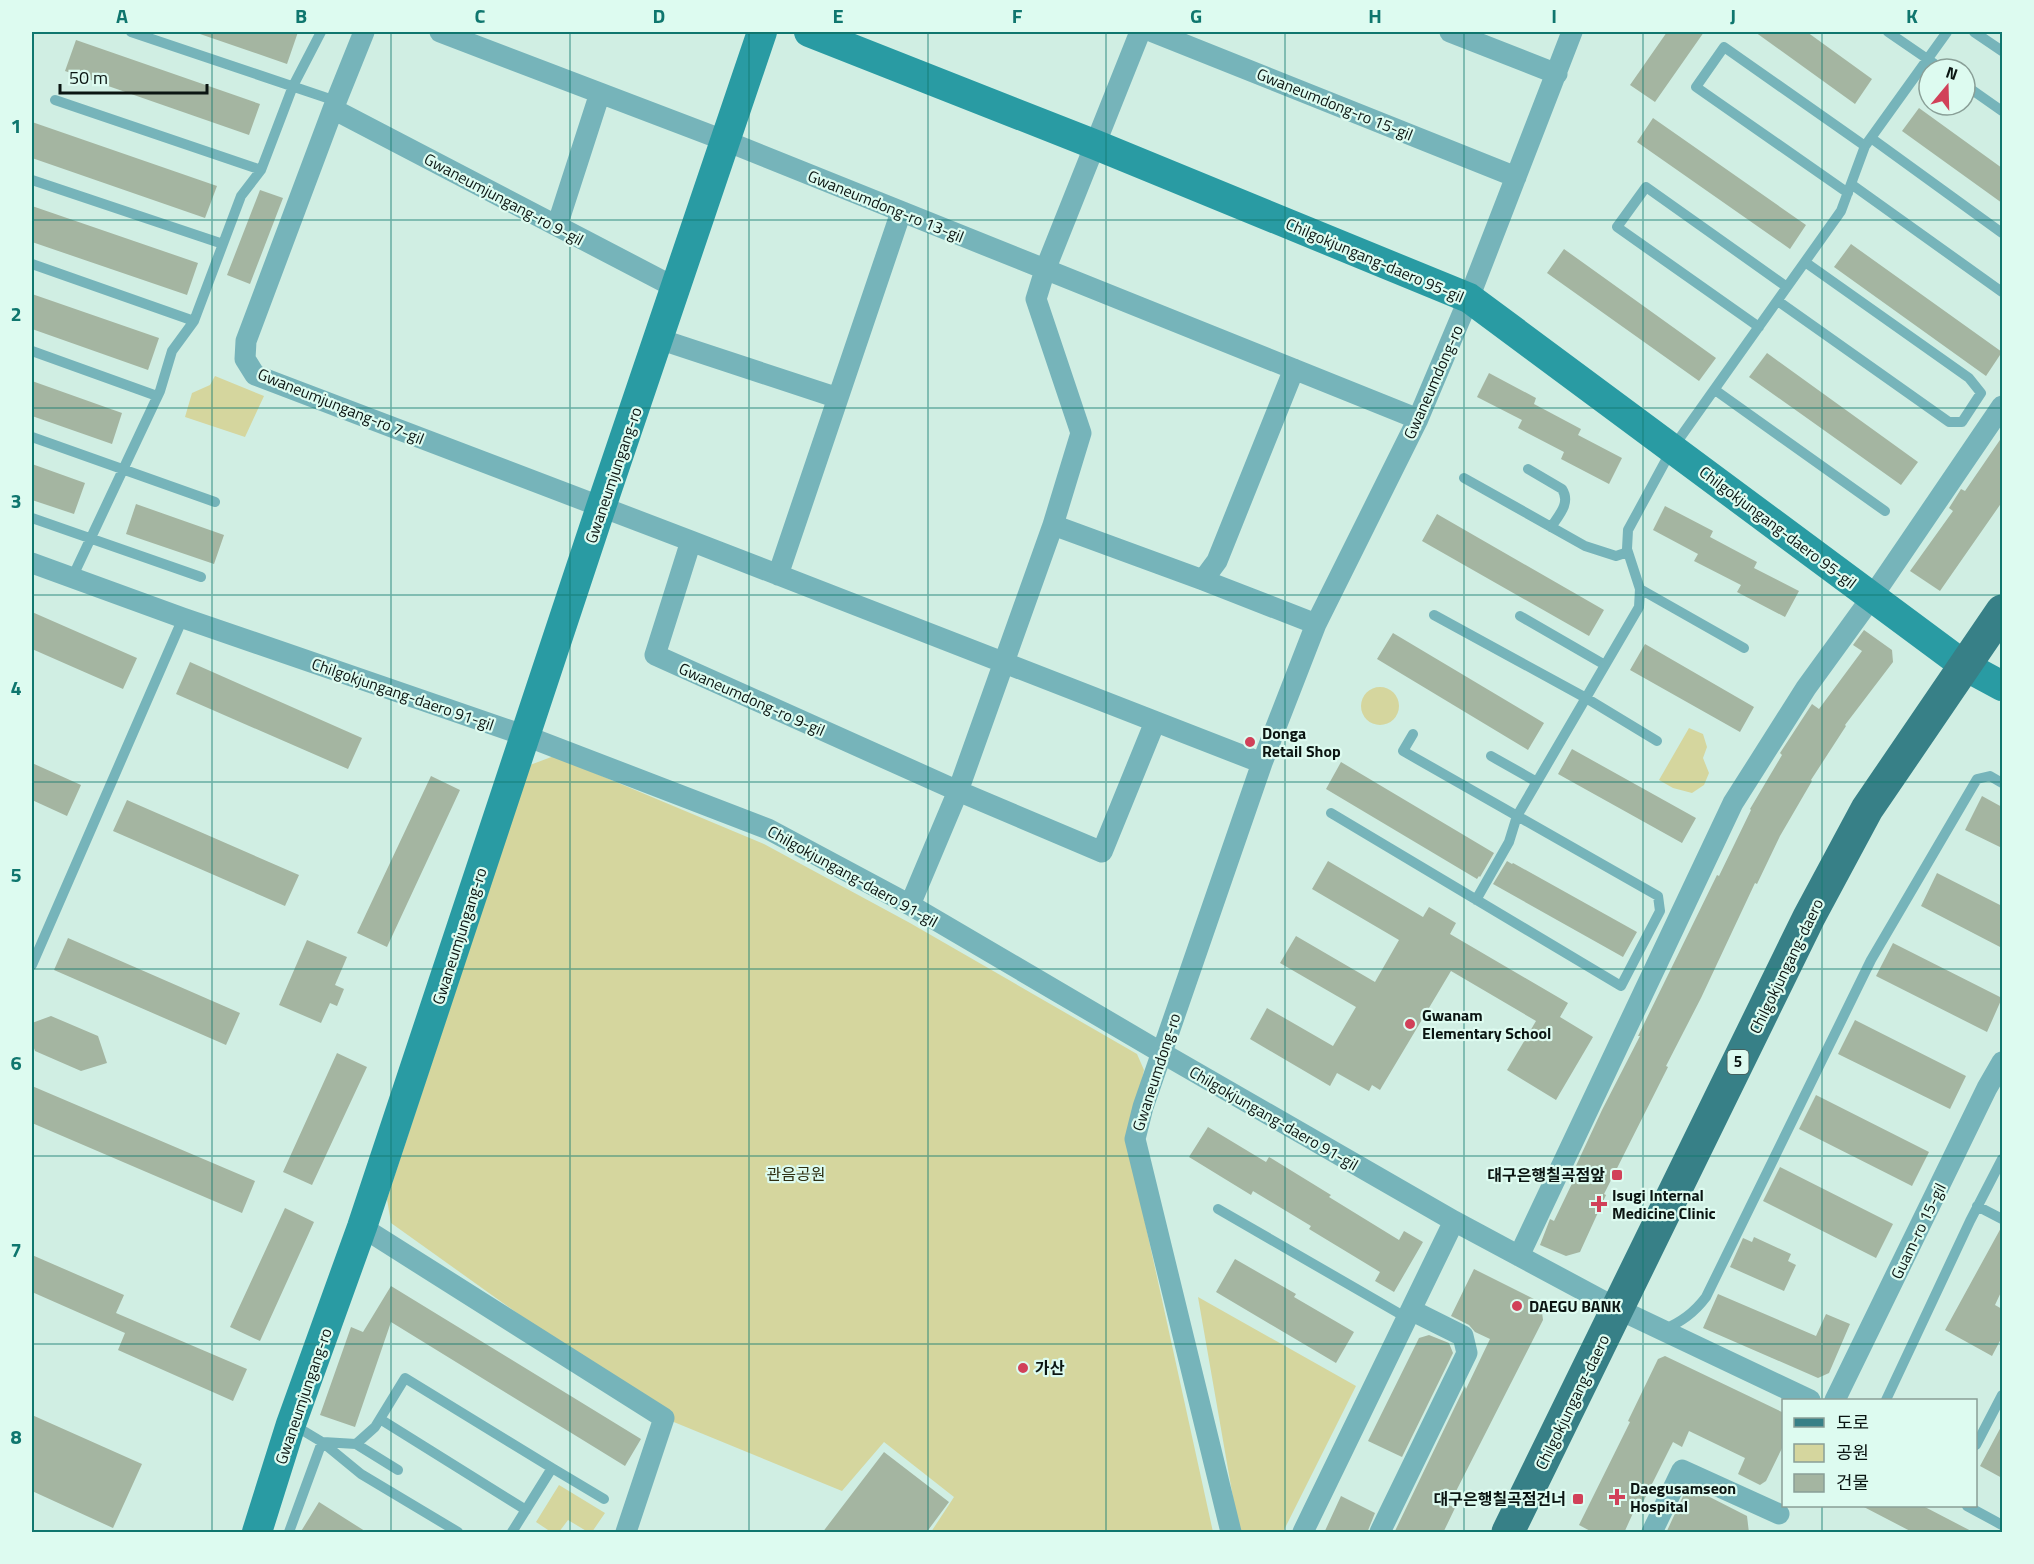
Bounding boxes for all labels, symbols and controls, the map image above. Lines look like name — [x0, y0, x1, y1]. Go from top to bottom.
text: A — [116, 0, 128, 31]
text: B — [295, 0, 307, 31]
text: C — [475, 0, 486, 31]
text: D — [653, 0, 665, 31]
text: E — [832, 0, 844, 31]
text: F — [1012, 0, 1023, 31]
text: G — [1190, 0, 1202, 31]
text: H — [1368, 0, 1382, 31]
text: I — [1551, 0, 1557, 31]
text: J — [1730, 0, 1736, 31]
text: K — [1906, 0, 1918, 31]
scale bar — [60, 57, 207, 95]
north arrow — [1917, 57, 1977, 117]
text: N — [1943, 60, 1961, 86]
street label: Gwaneumdong-ro 15-gil — [1253, 62, 1417, 146]
text: 50 m — [69, 64, 108, 91]
text: 1 — [10, 110, 22, 141]
street label: Gwaneumjungang-ro 9-gil — [420, 147, 588, 251]
street label: Gwaneumdong-ro 13-gil — [804, 164, 968, 248]
street label: Chilgokjungang-daero 95-gil — [1282, 212, 1468, 308]
text: 2 — [10, 298, 22, 329]
street label: Gwaneumdong-ro — [1397, 321, 1469, 443]
street label: Gwaneumjungang-ro 7-gil — [254, 362, 428, 450]
street label: Gwaneumjungang-ro — [578, 404, 648, 546]
street label: Chilgokjungang-daero 95-gil — [1694, 460, 1862, 594]
text: 3 — [10, 485, 22, 516]
street label: Chilgokjungang-daero 91-gil — [309, 651, 497, 737]
street label: Gwaneumdong-ro 9-gil — [675, 656, 829, 742]
text: 4 — [10, 672, 22, 703]
place label: Donga Retail Shop — [1262, 721, 1341, 763]
marker: Donga Retail Shop — [1243, 735, 1257, 749]
street label: Chilgokjungang-daero 91-gil — [763, 819, 943, 933]
text: 5 — [10, 859, 22, 890]
street label: Gwaneumjungang-ro — [426, 864, 492, 1008]
street label: Chilgokjungang-daero — [1743, 894, 1829, 1038]
place label: Gwanam Elementary School — [1422, 1003, 1551, 1045]
street label: Gwaneumdong-ro — [1126, 1010, 1186, 1134]
marker: Gwanam Elementary School — [1403, 1017, 1417, 1031]
text: 6 — [10, 1047, 22, 1078]
road number: 5 — [1728, 1050, 1748, 1074]
street label: Chilgokjungang-daero 91-gil — [1185, 1060, 1363, 1176]
park label: 관음공원 — [767, 1162, 825, 1186]
place label: 대구은행칠곡점앞 — [1487, 1163, 1605, 1187]
marker: 대구은행칠곡점앞 — [1610, 1168, 1624, 1182]
street label: Guam-ro 15-gil — [1884, 1179, 1952, 1283]
place label: Isugi Internal Medicine Clinic — [1612, 1183, 1716, 1225]
marker: Isugi Internal Medicine Clinic — [1590, 1195, 1608, 1213]
text: 7 — [10, 1234, 22, 1265]
place label: DAEGU BANK — [1529, 1294, 1622, 1318]
marker: DAEGU BANK — [1510, 1299, 1524, 1313]
street label: Gwaneumjungang-ro — [268, 1325, 338, 1467]
street label: Chilgokjungang-daero — [1529, 1330, 1615, 1474]
place label: 가산 — [1035, 1356, 1065, 1380]
marker: 가산 — [1016, 1361, 1030, 1375]
legend — [1782, 1399, 1977, 1507]
text: 도로 — [1836, 1409, 1869, 1436]
text: 8 — [10, 1421, 22, 1452]
text: 공원 — [1836, 1439, 1869, 1466]
text: 건물 — [1836, 1469, 1869, 1496]
place label: Daegusamseon Hospital — [1630, 1476, 1736, 1518]
place label: 대구은행칠곡점건너 — [1434, 1487, 1566, 1511]
marker: Daegusamseon Hospital — [1608, 1488, 1626, 1506]
marker: 대구은행칠곡점건너 — [1571, 1492, 1585, 1506]

